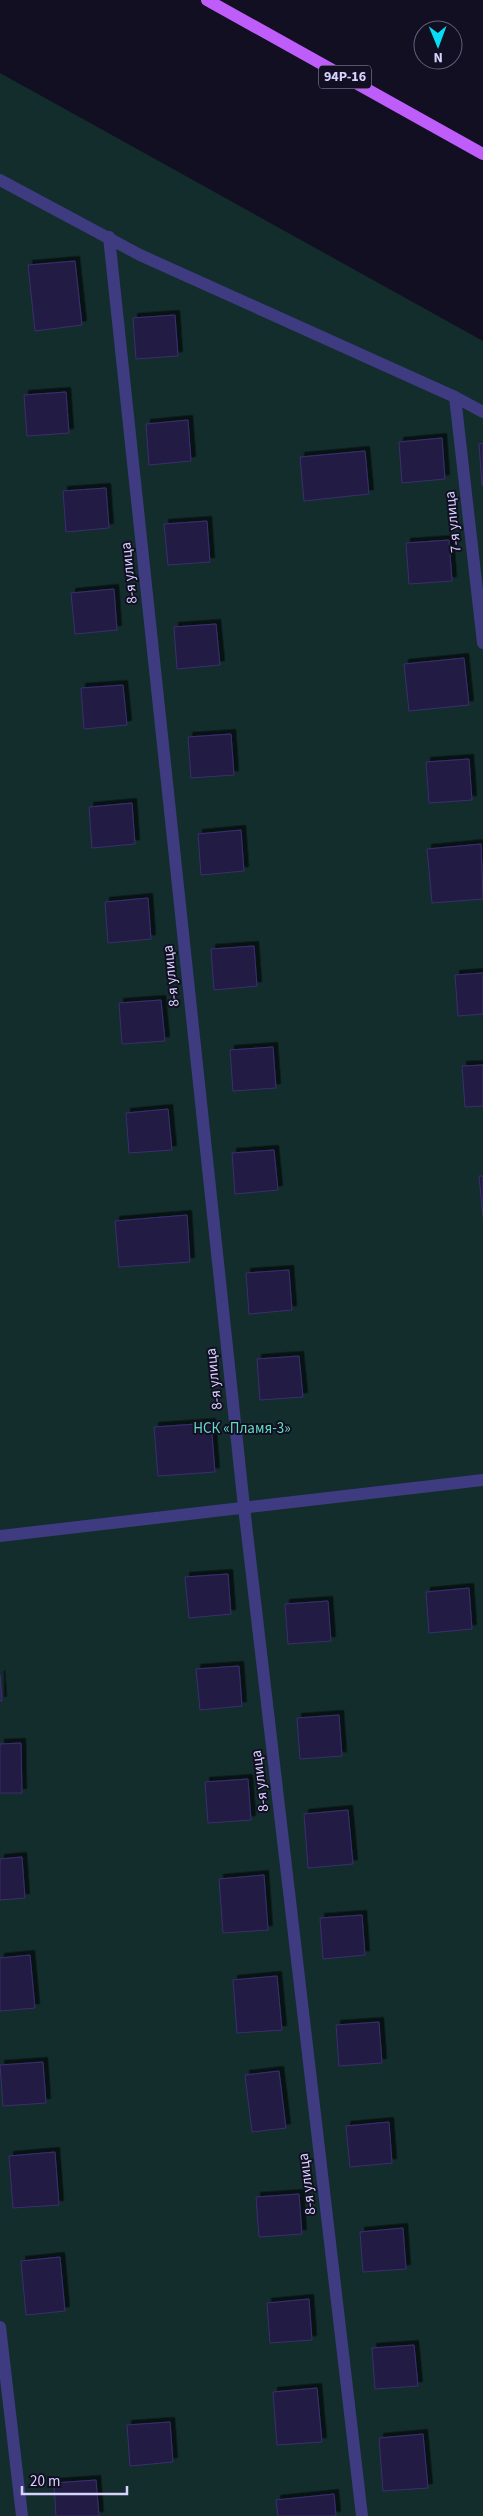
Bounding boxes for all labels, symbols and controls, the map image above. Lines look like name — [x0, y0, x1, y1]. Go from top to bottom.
north arrow — [413, 20, 463, 70]
text: N — [433, 47, 443, 67]
road number: 94Р-16 — [319, 66, 371, 88]
street label: 7-я улица — [439, 490, 467, 554]
street label: 8-я улица — [115, 541, 143, 605]
street label: 8-я улица — [157, 944, 185, 1008]
street label: 8-я улица — [200, 1347, 228, 1411]
park label: НСК «Пламя-3» — [193, 1418, 291, 1439]
street label: 8-я улица — [246, 1749, 274, 1813]
street label: 8-я улица — [293, 2152, 321, 2216]
scale bar — [22, 2464, 128, 2496]
text: 20 m — [30, 2471, 60, 2492]

